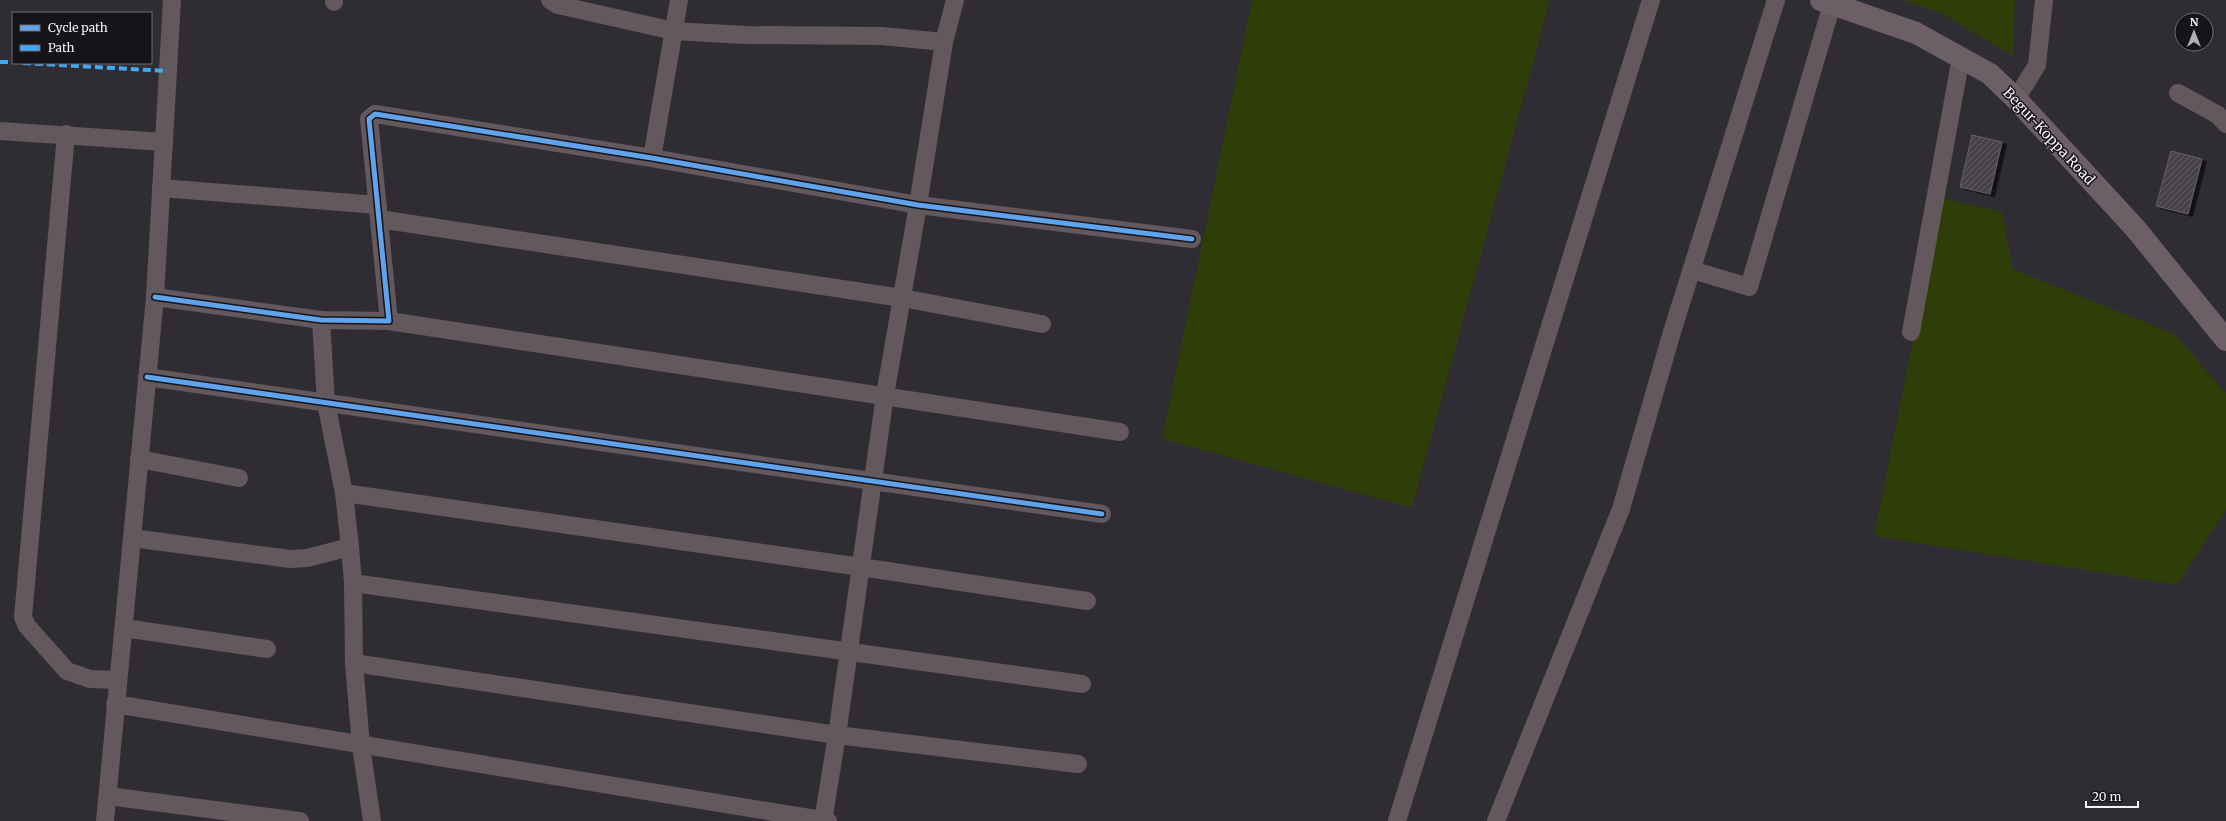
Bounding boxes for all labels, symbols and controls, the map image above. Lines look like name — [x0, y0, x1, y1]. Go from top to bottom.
legend — [12, 12, 152, 64]
north arrow — [2174, 12, 2214, 52]
text: N — [2190, 15, 2199, 29]
text: Cycle path — [48, 20, 108, 35]
text: Path — [48, 40, 74, 55]
street label: Begur-Koppa Road — [1999, 84, 2099, 189]
scale bar — [2086, 783, 2138, 809]
text: 20 m — [2092, 789, 2121, 804]

